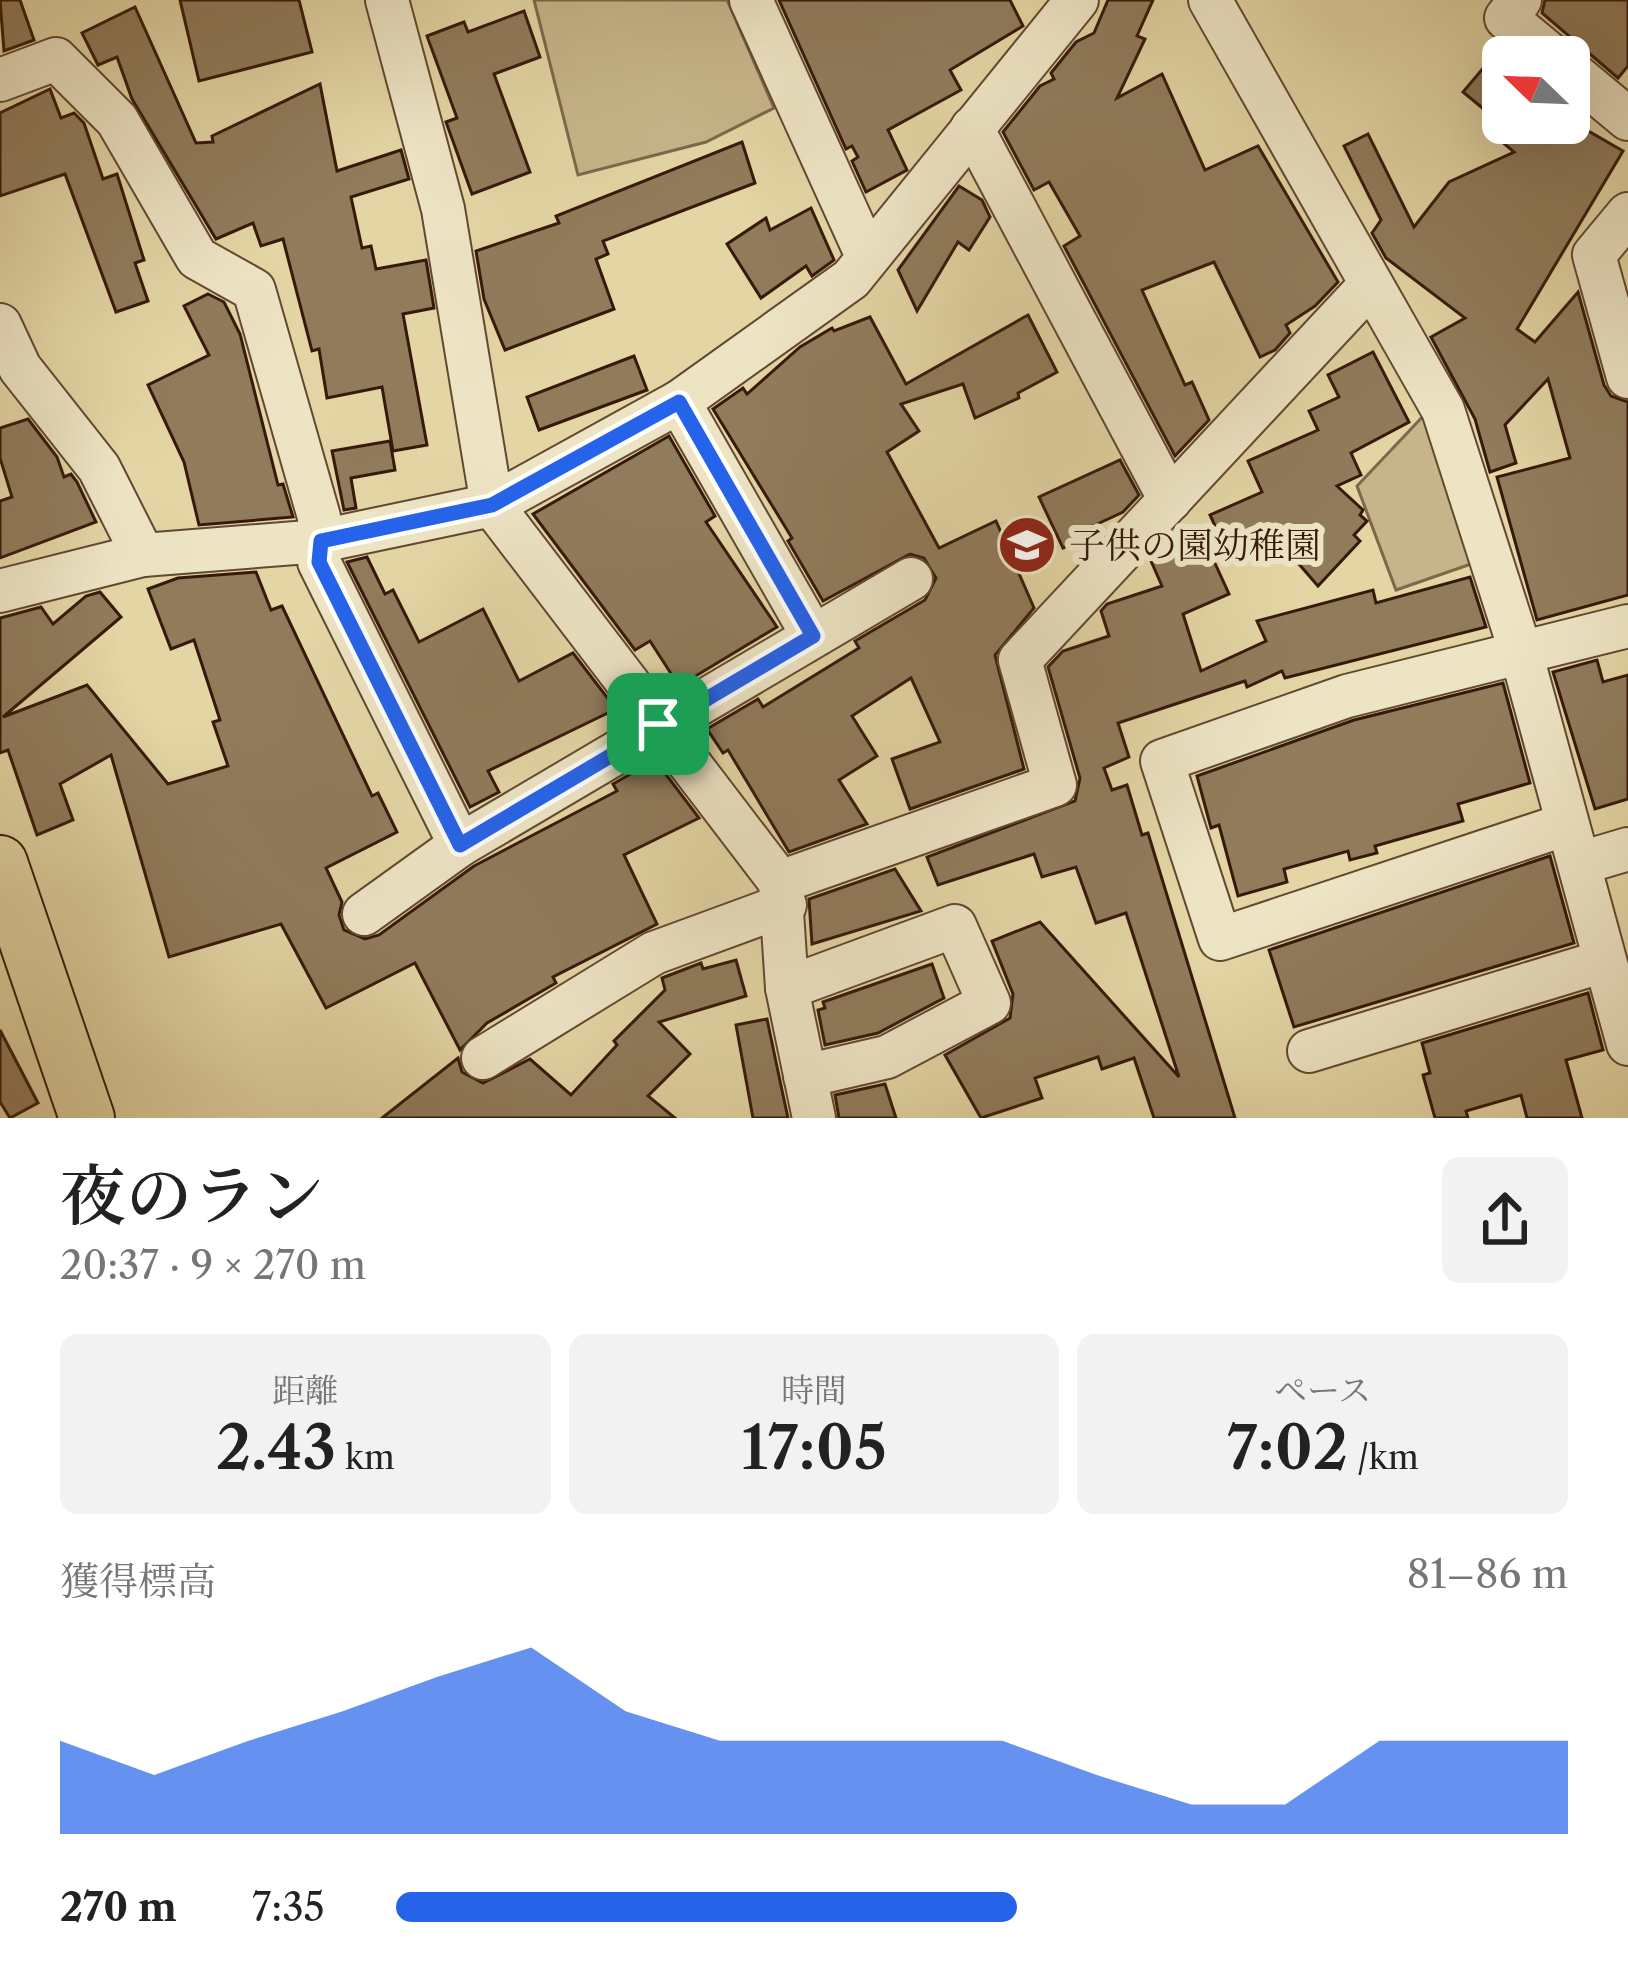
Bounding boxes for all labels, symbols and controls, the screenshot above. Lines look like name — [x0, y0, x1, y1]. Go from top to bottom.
north arrow — [1482, 36, 1590, 144]
map controls — [1482, 36, 1590, 144]
school or university icon: 子供の園幼稚園 — [996, 514, 1058, 576]
place label: 子供の園幼稚園 — [1069, 523, 1321, 567]
pin — [607, 673, 709, 775]
icon: arrive — [625, 691, 691, 757]
text: 夜のラン — [60, 1155, 324, 1236]
button: share — [1442, 1157, 1568, 1283]
text: 20:37 · 9 × 270 m — [60, 1241, 366, 1289]
text: 距離 — [272, 1370, 338, 1411]
text: 時間 — [781, 1370, 847, 1411]
text: ペース — [1274, 1370, 1371, 1411]
text: 2.43 — [216, 1411, 336, 1485]
text: 17:05 — [741, 1411, 887, 1485]
text: 7:02 — [1227, 1411, 1348, 1485]
text: km — [336, 1437, 395, 1478]
text: /km — [1348, 1437, 1419, 1478]
text: 81–86 m — [1407, 1550, 1568, 1598]
text: 獲得標高 — [60, 1557, 216, 1605]
text: 270 m — [60, 1883, 177, 1931]
text: 7:35 — [252, 1883, 325, 1931]

